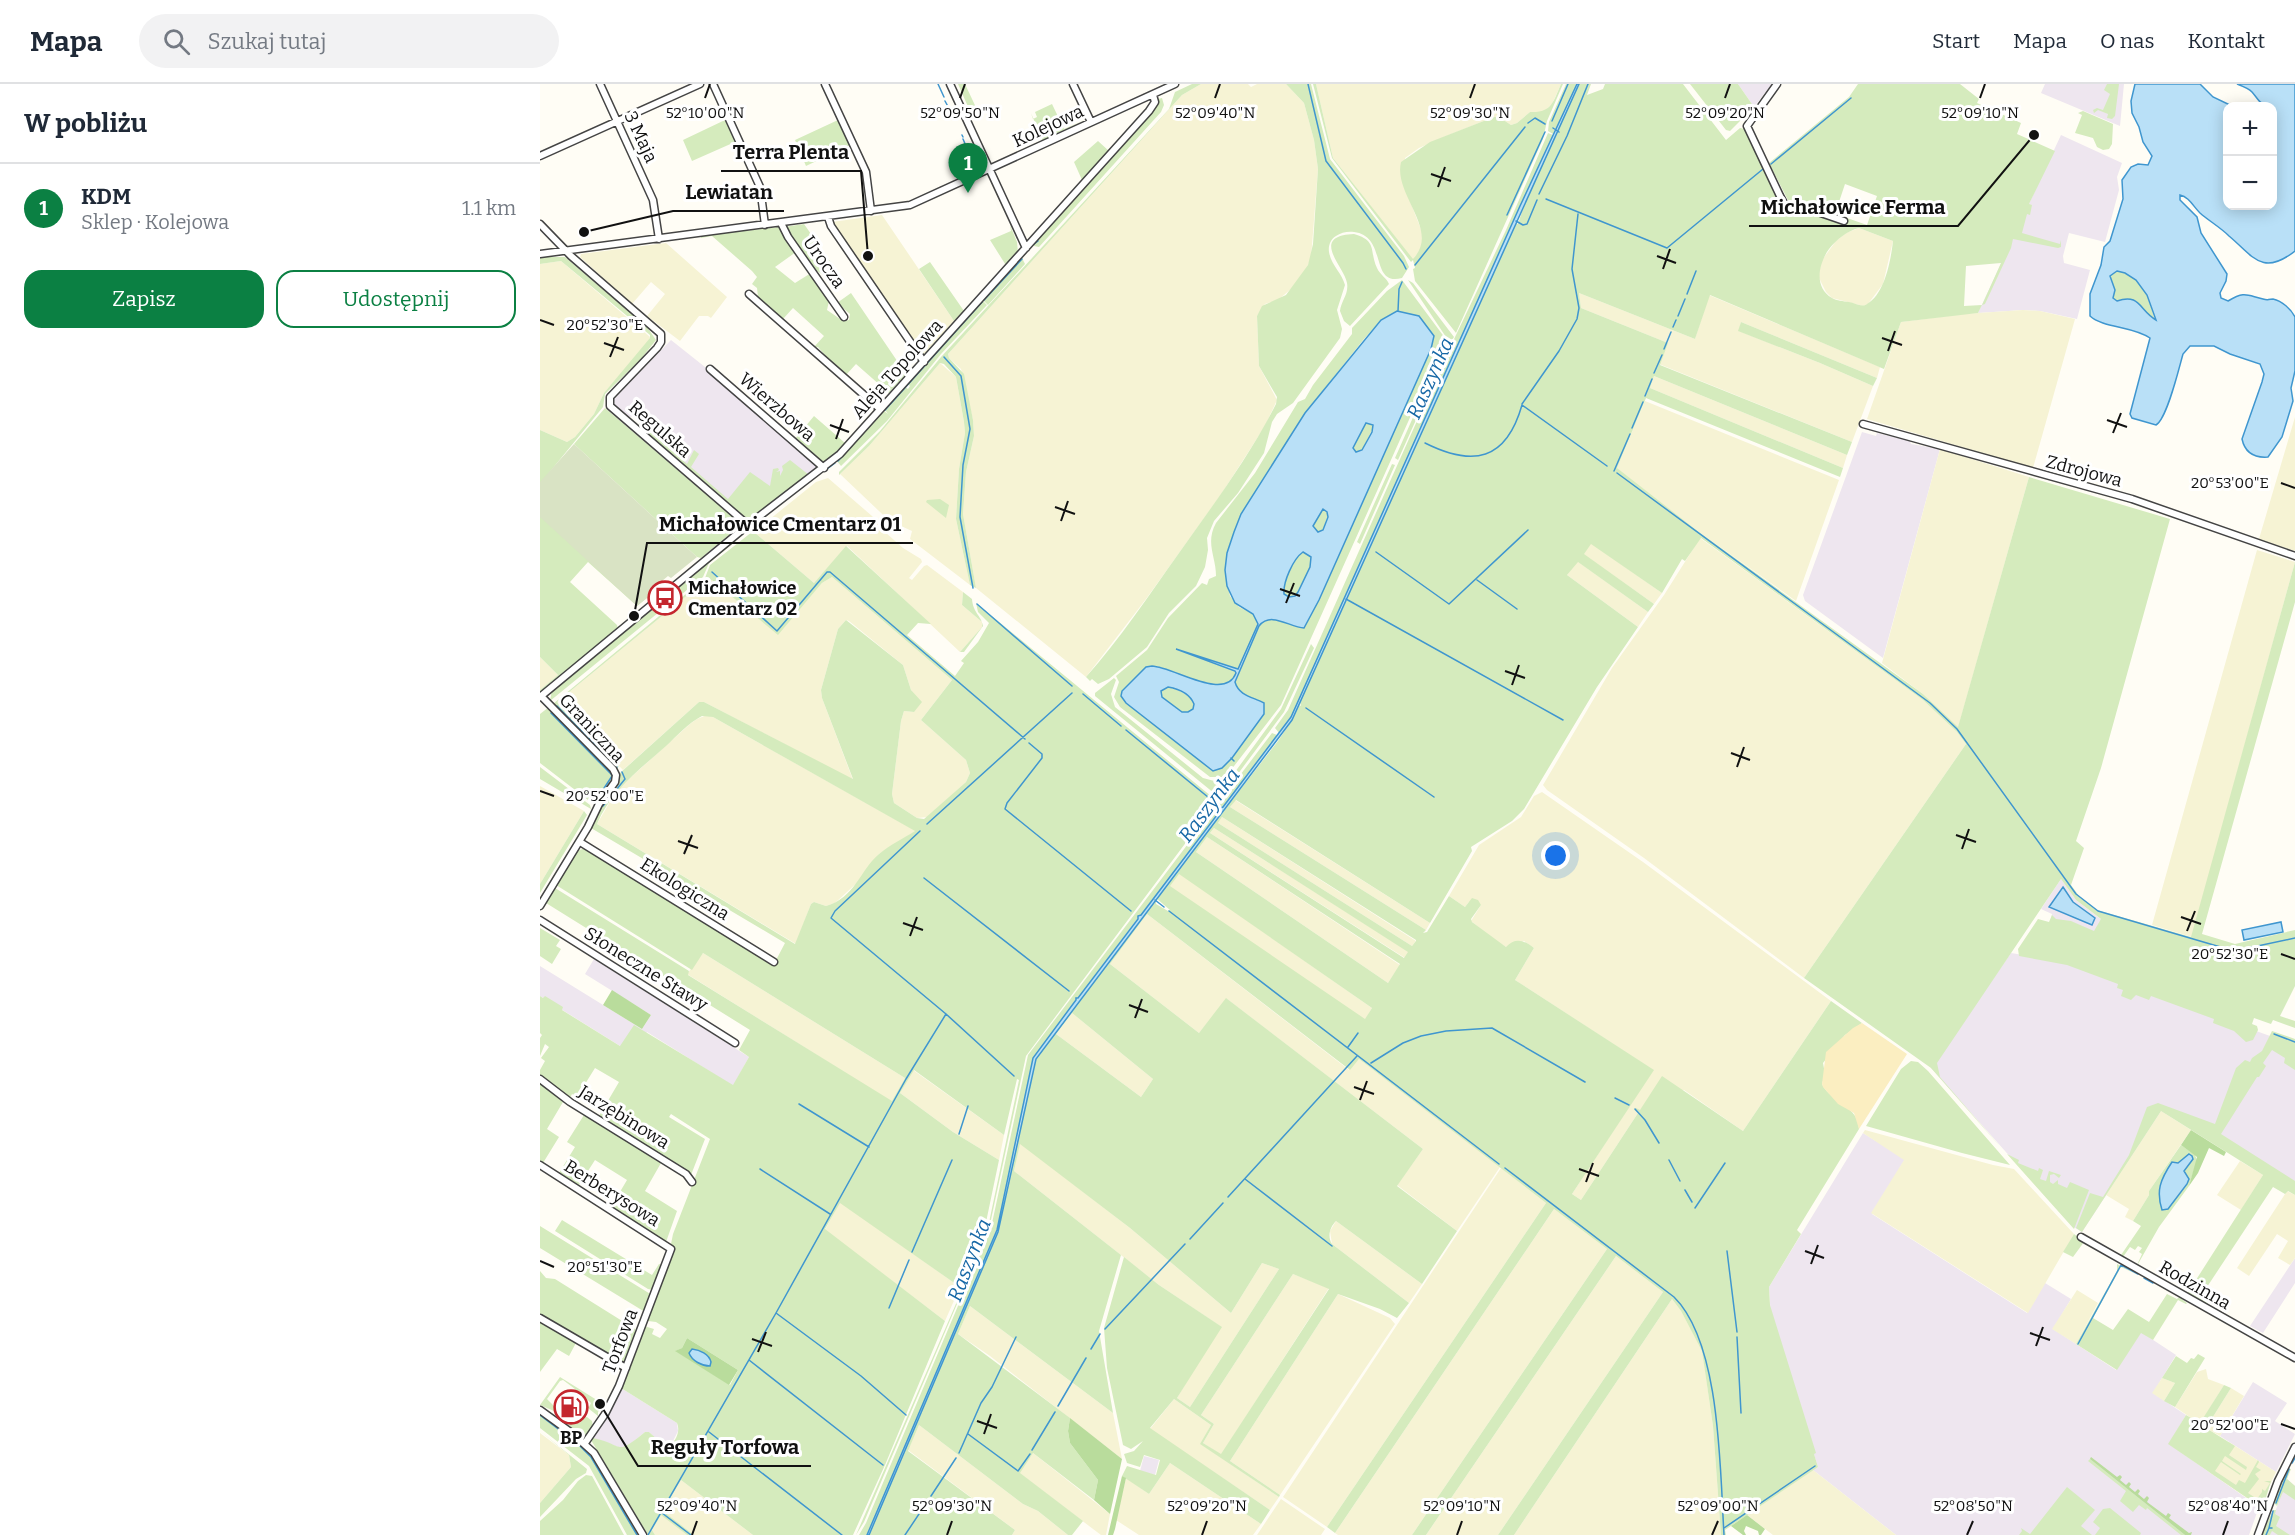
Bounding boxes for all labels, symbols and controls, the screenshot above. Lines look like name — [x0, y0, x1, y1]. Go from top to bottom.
search box — [139, 14, 559, 68]
text: Mapa — [30, 25, 103, 58]
icon: search — [160, 25, 193, 58]
text: Szukaj tutaj — [208, 28, 327, 55]
text: Start — [1932, 28, 1980, 54]
text: Mapa — [2013, 28, 2067, 54]
text: O nas — [2100, 28, 2155, 54]
text: Kontakt — [2188, 28, 2265, 54]
street label: Kolejowa — [1009, 100, 1087, 152]
map controls — [2223, 102, 2277, 210]
button: + — [2223, 102, 2277, 156]
text: 52°10'00"N — [666, 104, 744, 122]
text: 52°09'50"N — [920, 104, 1000, 122]
text: 52°09'40"N — [1175, 104, 1255, 122]
text: 52°09'30"N — [1430, 104, 1510, 122]
text: 52°09'20"N — [1685, 104, 1765, 122]
text: 52°09'10"N — [1941, 104, 2019, 122]
text: W pobliżu — [24, 108, 147, 139]
street label: 3 Maja — [620, 108, 662, 166]
callout: Terra Plenta — [721, 133, 861, 171]
text: Terra Plenta — [733, 140, 849, 164]
pin: 1 — [948, 144, 988, 193]
button: − — [2223, 156, 2277, 210]
callout: Lewiatan — [673, 173, 784, 211]
text: Lewiatan — [685, 180, 773, 204]
text: KDM — [81, 183, 131, 210]
callout: Michałowice Ferma — [1749, 188, 1958, 226]
text: Michałowice Ferma — [1760, 195, 1946, 219]
text: 1 — [39, 196, 48, 220]
text: 1.1 km — [462, 196, 516, 220]
text: Sklep · Kolejowa — [81, 210, 229, 234]
street label: Urocza — [798, 231, 850, 293]
button: Zapisz — [24, 270, 264, 328]
button: Udostępnij — [276, 270, 516, 328]
street label: Aleja Topolowa — [847, 315, 947, 423]
text: 20°52'30"E — [567, 316, 643, 334]
water label: Raszynka — [1401, 334, 1459, 422]
street label: Wierzbowa — [734, 368, 820, 446]
street label: Regulska — [624, 396, 696, 462]
street label: Zdrojowa — [2043, 450, 2125, 492]
text: 20°53'00"E — [2191, 474, 2269, 492]
callout: Michałowice Cmentarz 01 — [647, 505, 913, 543]
text: Michałowice Cmentarz 01 — [659, 512, 902, 536]
place label: Michałowice Cmentarz 02 — [688, 577, 797, 620]
bus stop icon: Michałowice Cmentarz 02 — [647, 580, 683, 616]
street label: Graniczna — [554, 689, 630, 767]
water label: Raszynka — [1173, 763, 1245, 847]
text: 20°52'00"E — [566, 787, 644, 805]
your location — [1541, 841, 1570, 870]
street label: Ekologiczna — [636, 853, 734, 925]
street label: Słoneczne Stawy — [580, 922, 712, 1016]
text: 20°52'30"E — [2192, 945, 2268, 963]
street label: Jarzębinowa — [574, 1080, 674, 1154]
street label: Berberysowa — [560, 1155, 664, 1231]
water label: Raszynka — [942, 1215, 996, 1305]
street label: Rodzinna — [2155, 1256, 2235, 1314]
text: 20°51'30"E — [568, 1258, 642, 1276]
street label: Torfowa — [598, 1305, 642, 1377]
fuel station icon: BP — [553, 1389, 589, 1425]
text: 20°52'00"E — [2191, 1416, 2269, 1434]
place label: BP — [560, 1427, 582, 1449]
callout: Reguły Torfowa — [638, 1428, 811, 1466]
text: Reguły Torfowa — [651, 1435, 799, 1459]
text: 52°09'40"N — [657, 1497, 737, 1515]
text: 52°09'30"N — [912, 1497, 992, 1515]
text: 52°09'20"N — [1167, 1497, 1247, 1515]
text: 52°09'10"N — [1423, 1497, 1501, 1515]
text: 52°09'00"N — [1677, 1497, 1759, 1515]
text: 52°08'50"N — [1933, 1497, 2013, 1515]
text: 52°08'40"N — [2188, 1497, 2268, 1515]

